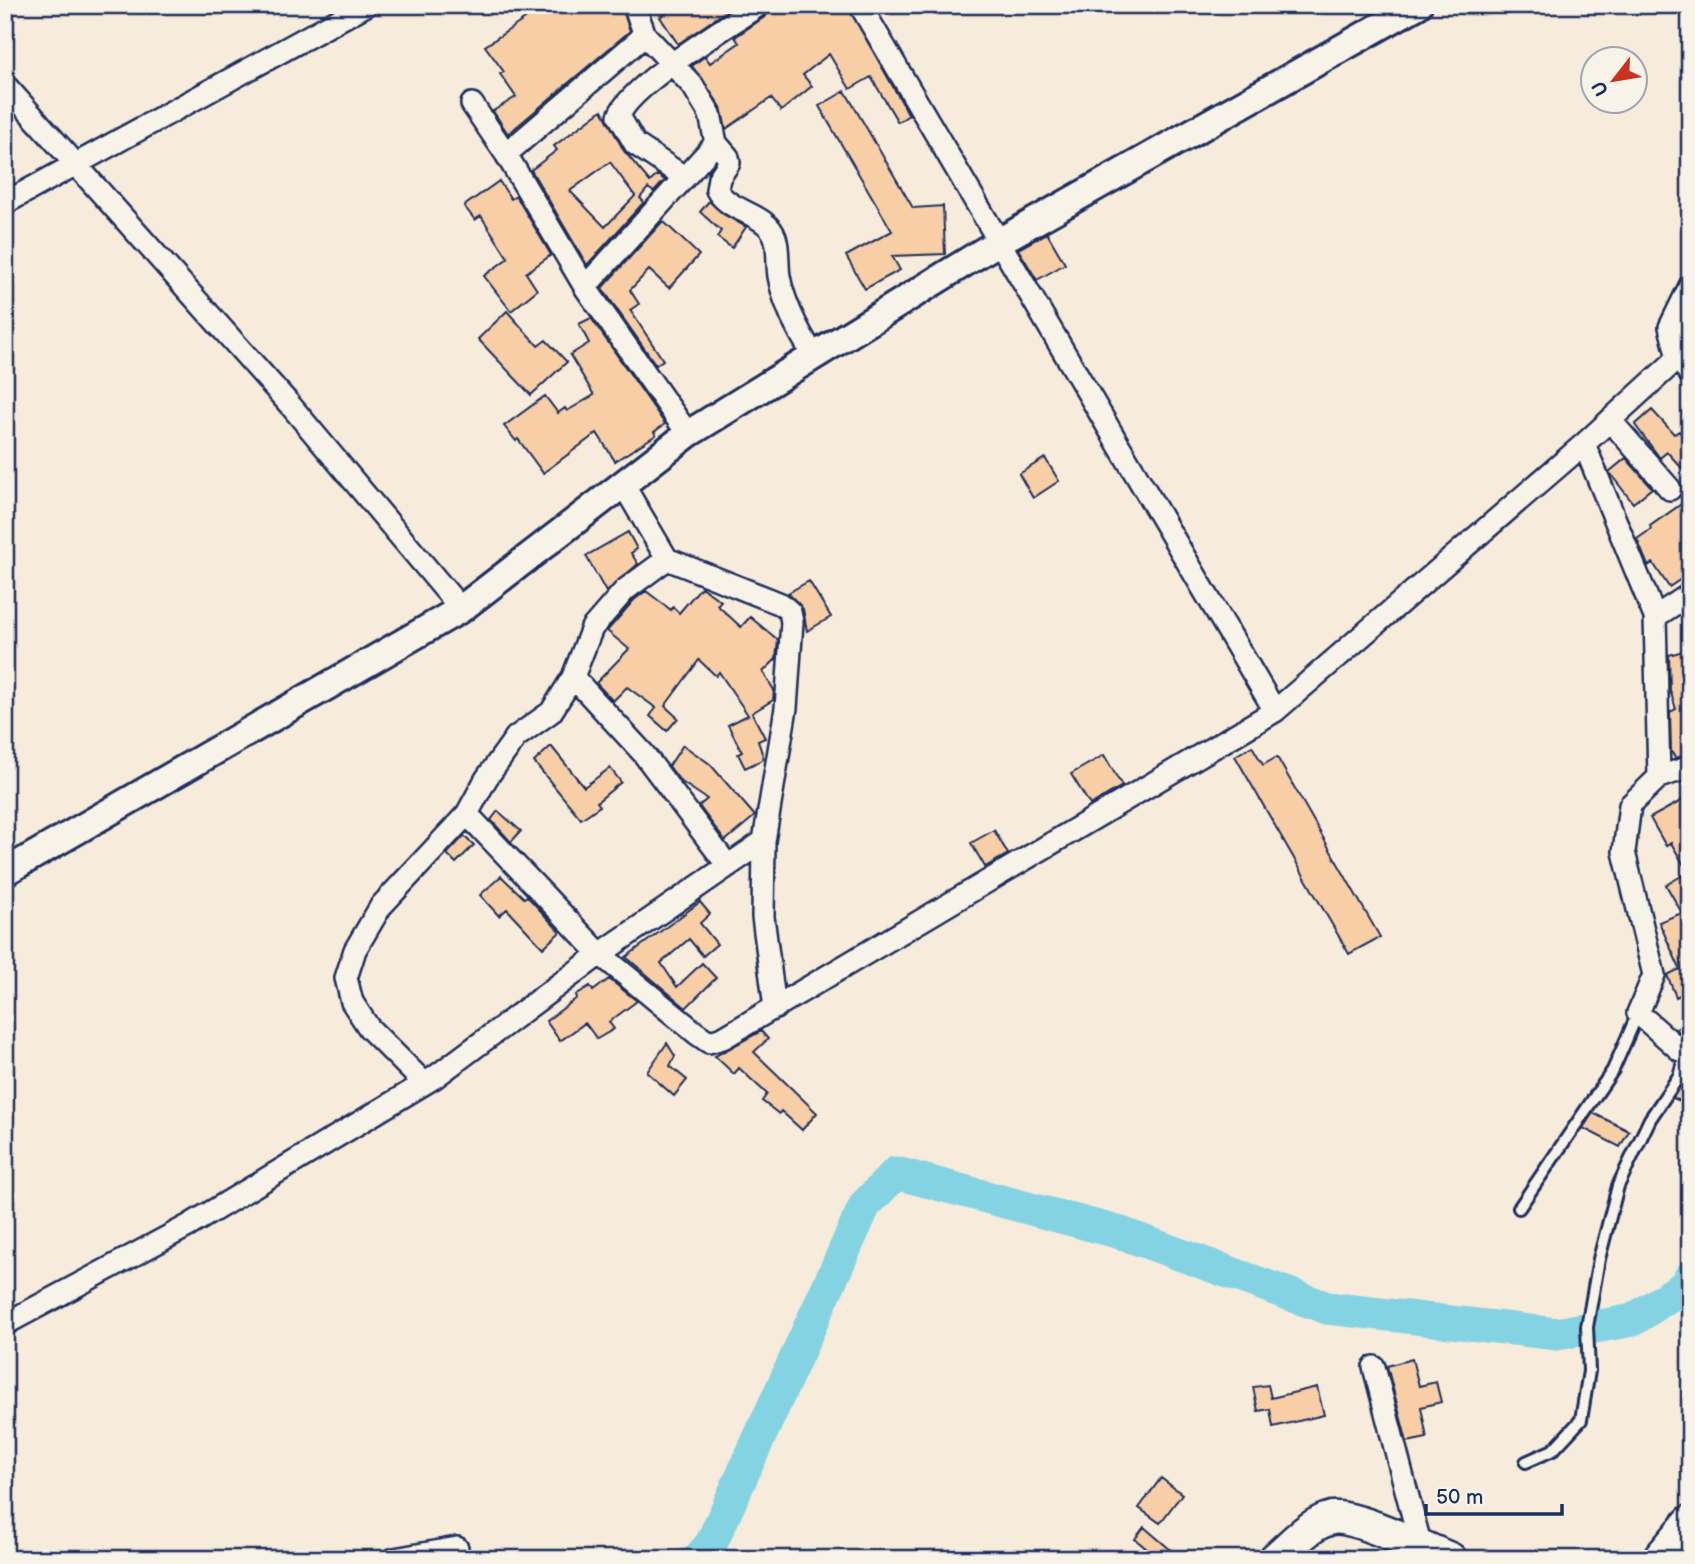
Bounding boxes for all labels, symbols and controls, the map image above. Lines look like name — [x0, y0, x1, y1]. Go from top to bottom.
north arrow — [1580, 46, 1650, 116]
text: U — [1587, 76, 1614, 100]
scale bar — [1426, 1473, 1562, 1517]
text: 50 m — [1436, 1485, 1483, 1510]

